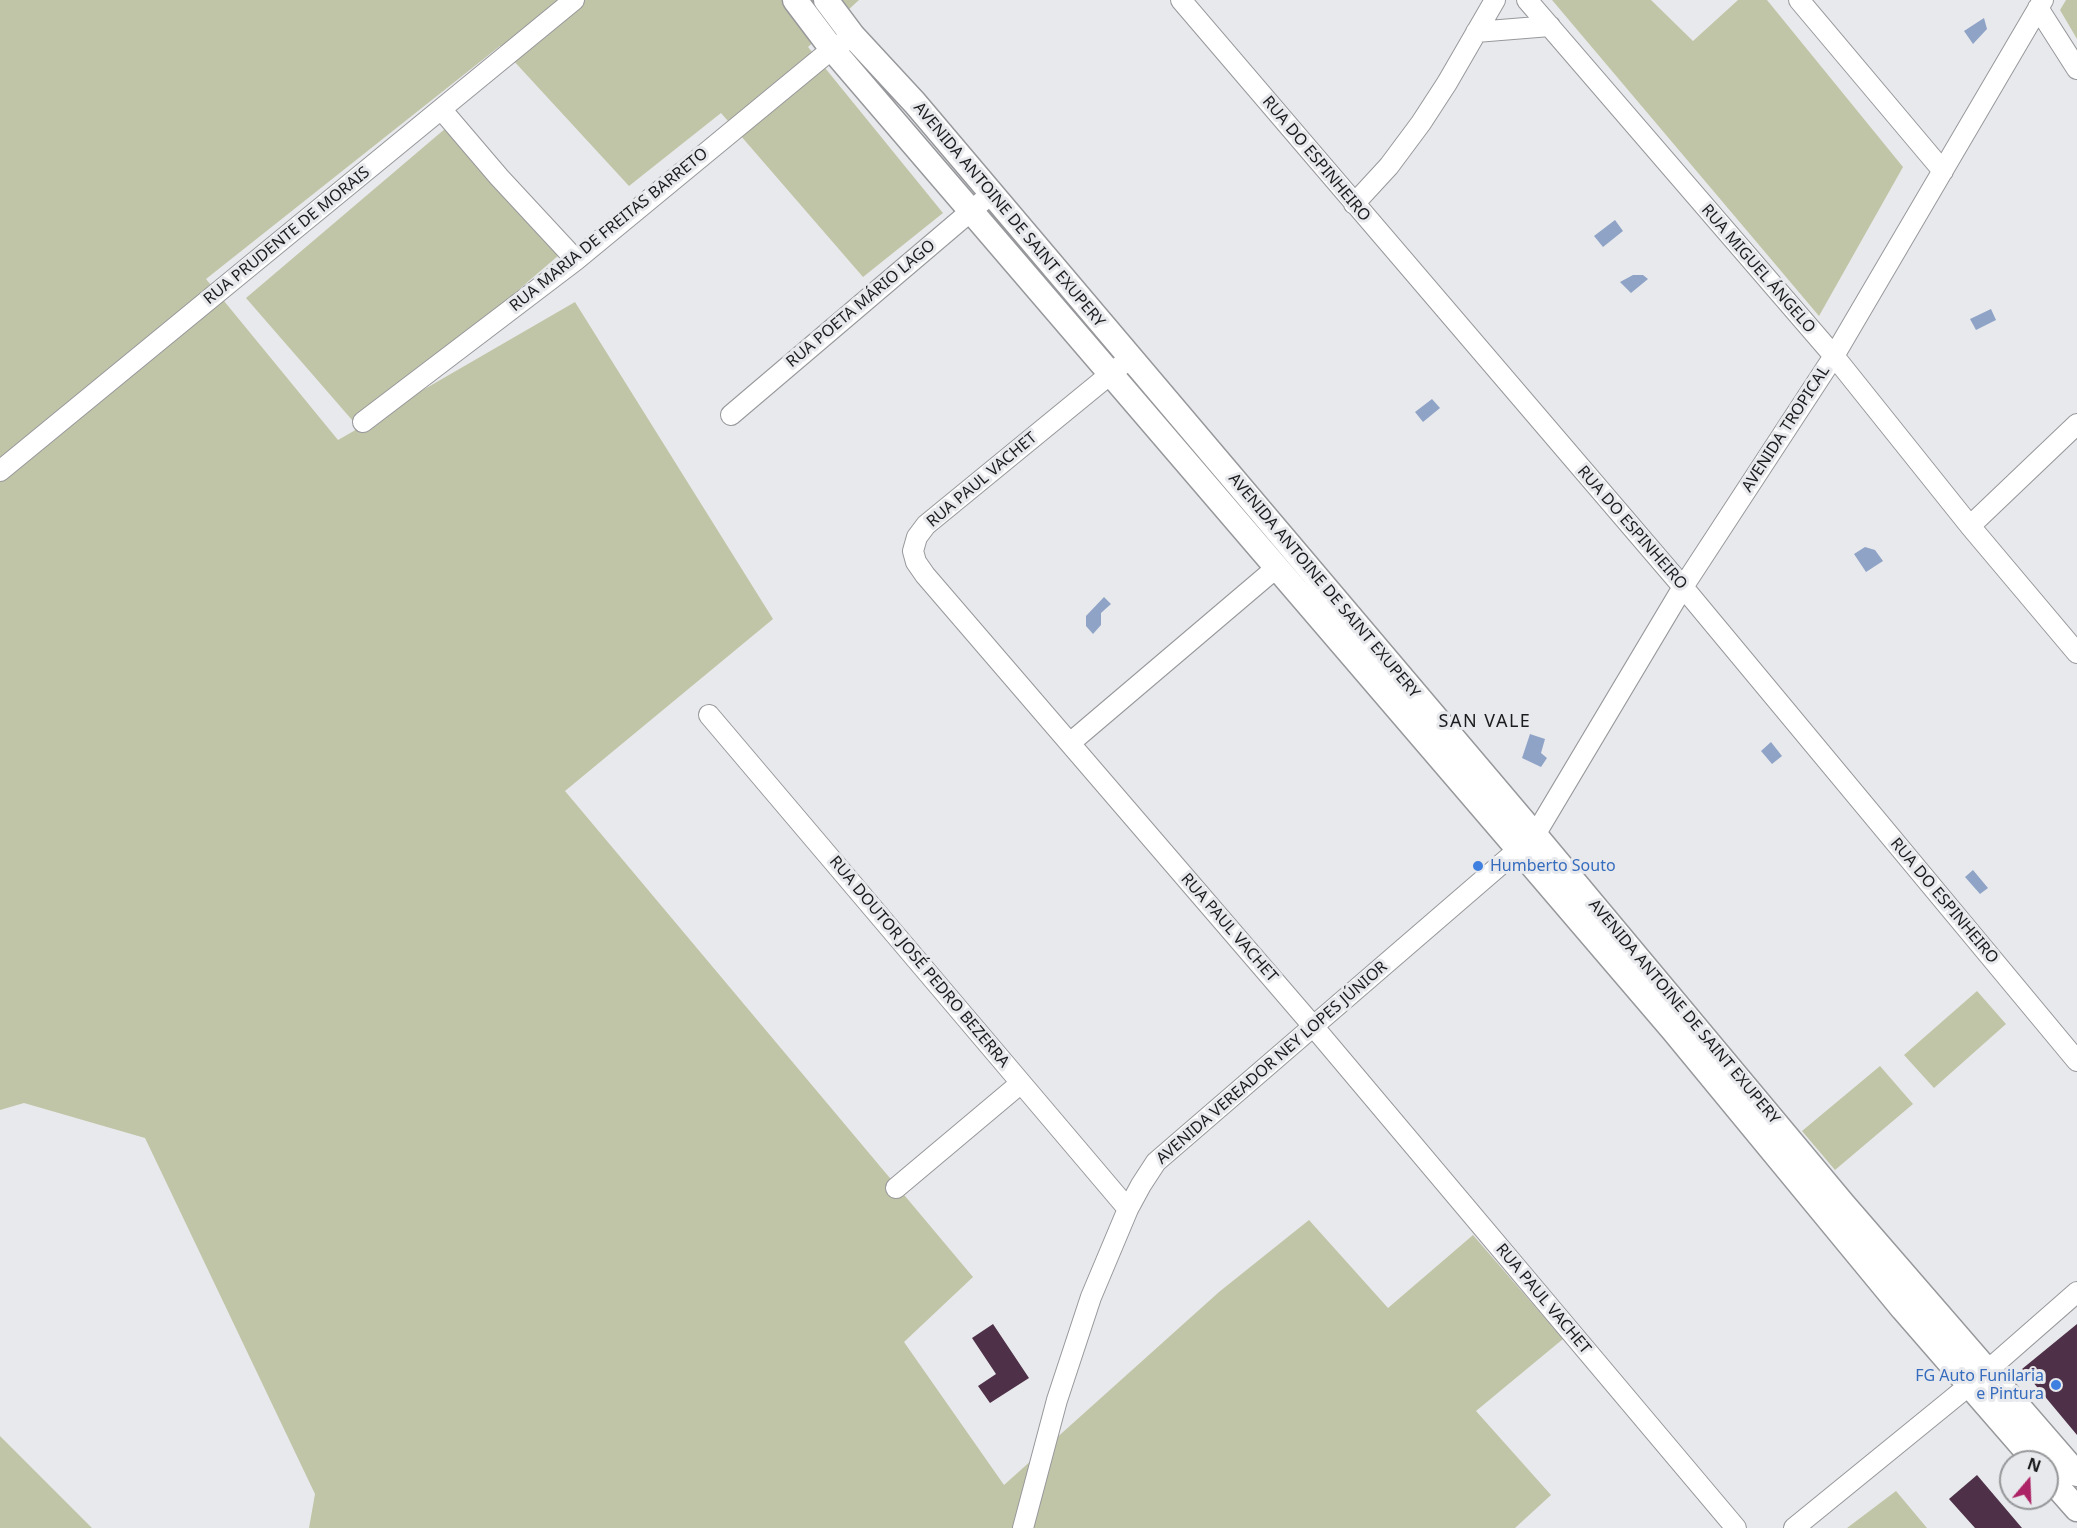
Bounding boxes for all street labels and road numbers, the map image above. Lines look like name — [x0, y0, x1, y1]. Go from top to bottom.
street label: RUA DO ESPINHEIRO — [1258, 92, 1374, 226]
street label: AVENIDA ANTOINE DE SAINT EXUPERY — [909, 99, 1109, 331]
street label: RUA MARIA DE FREITAS BARRETO — [506, 144, 712, 316]
street label: RUA PRUDENTE DE MORAIS — [200, 163, 374, 309]
street label: RUA MIGUEL ÁNGELO — [1697, 201, 1819, 337]
street label: RUA POETA MÁRIO LAGO — [783, 236, 939, 372]
street label: AVENIDA TROPICAL — [1738, 362, 1834, 496]
street label: RUA PAUL VACHET — [923, 428, 1041, 532]
street label: RUA DO ESPINHEIRO — [1573, 462, 1691, 594]
street label: AVENIDA ANTOINE DE SAINT EXUPERY — [1224, 470, 1424, 702]
street label: RUA DO ESPINHEIRO — [1886, 834, 2002, 968]
street label: RUA DOUTOR JOSÉ PEDRO BEZERRA — [825, 852, 1013, 1072]
street label: RUA PAUL VACHET — [1177, 870, 1281, 986]
street label: AVENIDA ANTOINE DE SAINT EXUPERY — [1584, 896, 1784, 1128]
street label: AVENIDA VEREADOR NEY LOPES JÚNIOR — [1153, 957, 1391, 1169]
street label: RUA PAUL VACHET — [1491, 1240, 1595, 1358]

